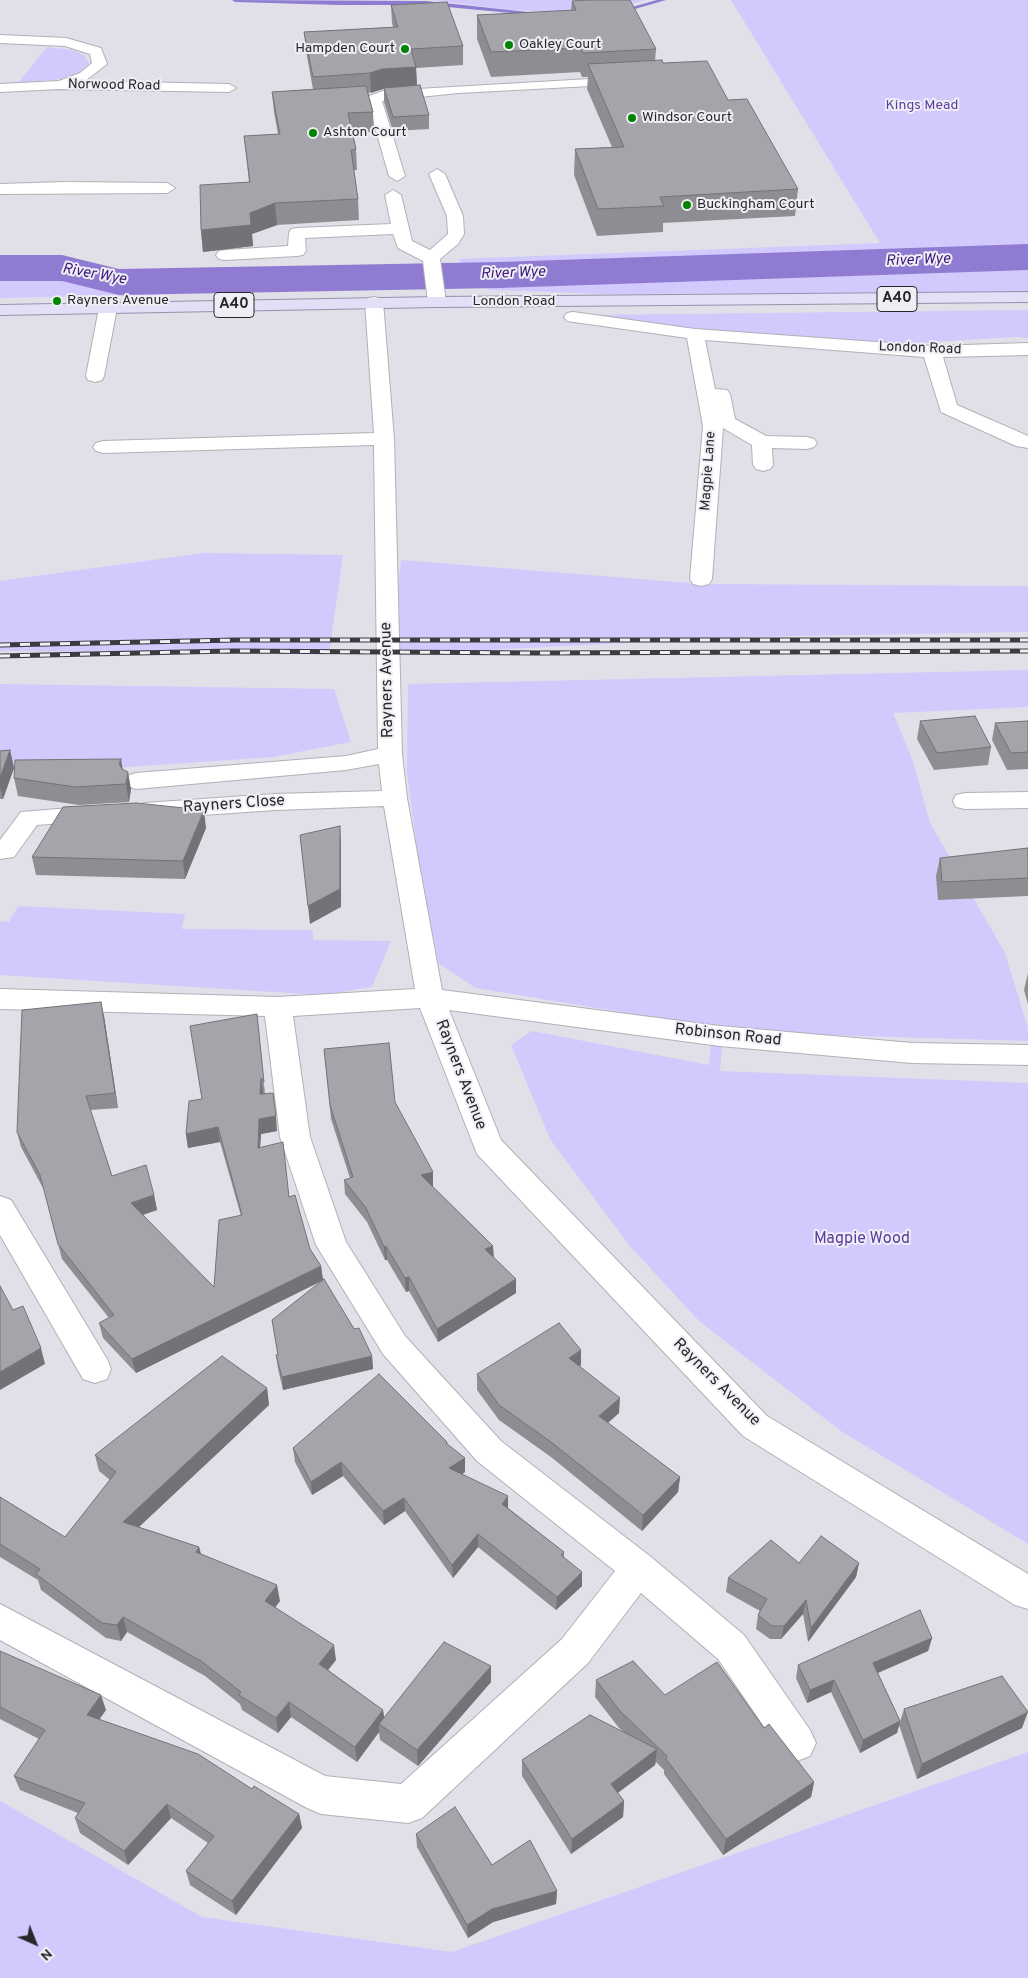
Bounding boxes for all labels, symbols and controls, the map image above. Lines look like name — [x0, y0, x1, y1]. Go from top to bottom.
place label: Oakley Court — [519, 37, 601, 53]
marker: Oakley Court — [503, 39, 515, 51]
place label: Hampden Court — [295, 41, 395, 57]
marker: Hampden Court — [399, 43, 411, 55]
street label: Norwood Road — [68, 77, 160, 95]
park label: Kings Mead — [886, 98, 958, 114]
place label: Windsor Court — [642, 110, 732, 126]
marker: Windsor Court — [626, 112, 638, 124]
place label: Ashton Court — [323, 125, 407, 141]
marker: Ashton Court — [307, 127, 319, 139]
place label: Buckingham Court — [697, 197, 814, 213]
marker: Buckingham Court — [681, 199, 693, 211]
water label: River Wye — [885, 251, 951, 271]
water label: River Wye — [61, 261, 127, 289]
water label: River Wye — [480, 264, 546, 284]
road number: A40 — [877, 286, 917, 312]
road number: A40 — [214, 292, 254, 318]
place label: Rayners Avenue — [67, 293, 169, 309]
street label: London Road — [473, 294, 555, 310]
marker: Rayners Avenue — [51, 295, 63, 307]
street label: London Road — [878, 339, 962, 359]
street label: Magpie Lane — [698, 431, 720, 511]
street label: Rayners Avenue — [377, 622, 399, 738]
street label: Rayners Close — [182, 792, 286, 818]
street label: Rayners Avenue — [430, 1017, 490, 1133]
street label: Robinson Road — [674, 1021, 782, 1051]
park label: Magpie Wood — [814, 1230, 910, 1250]
street label: Rayners Avenue — [668, 1335, 764, 1431]
north arrow — [10, 1918, 60, 1968]
text: N — [36, 1945, 55, 1964]

